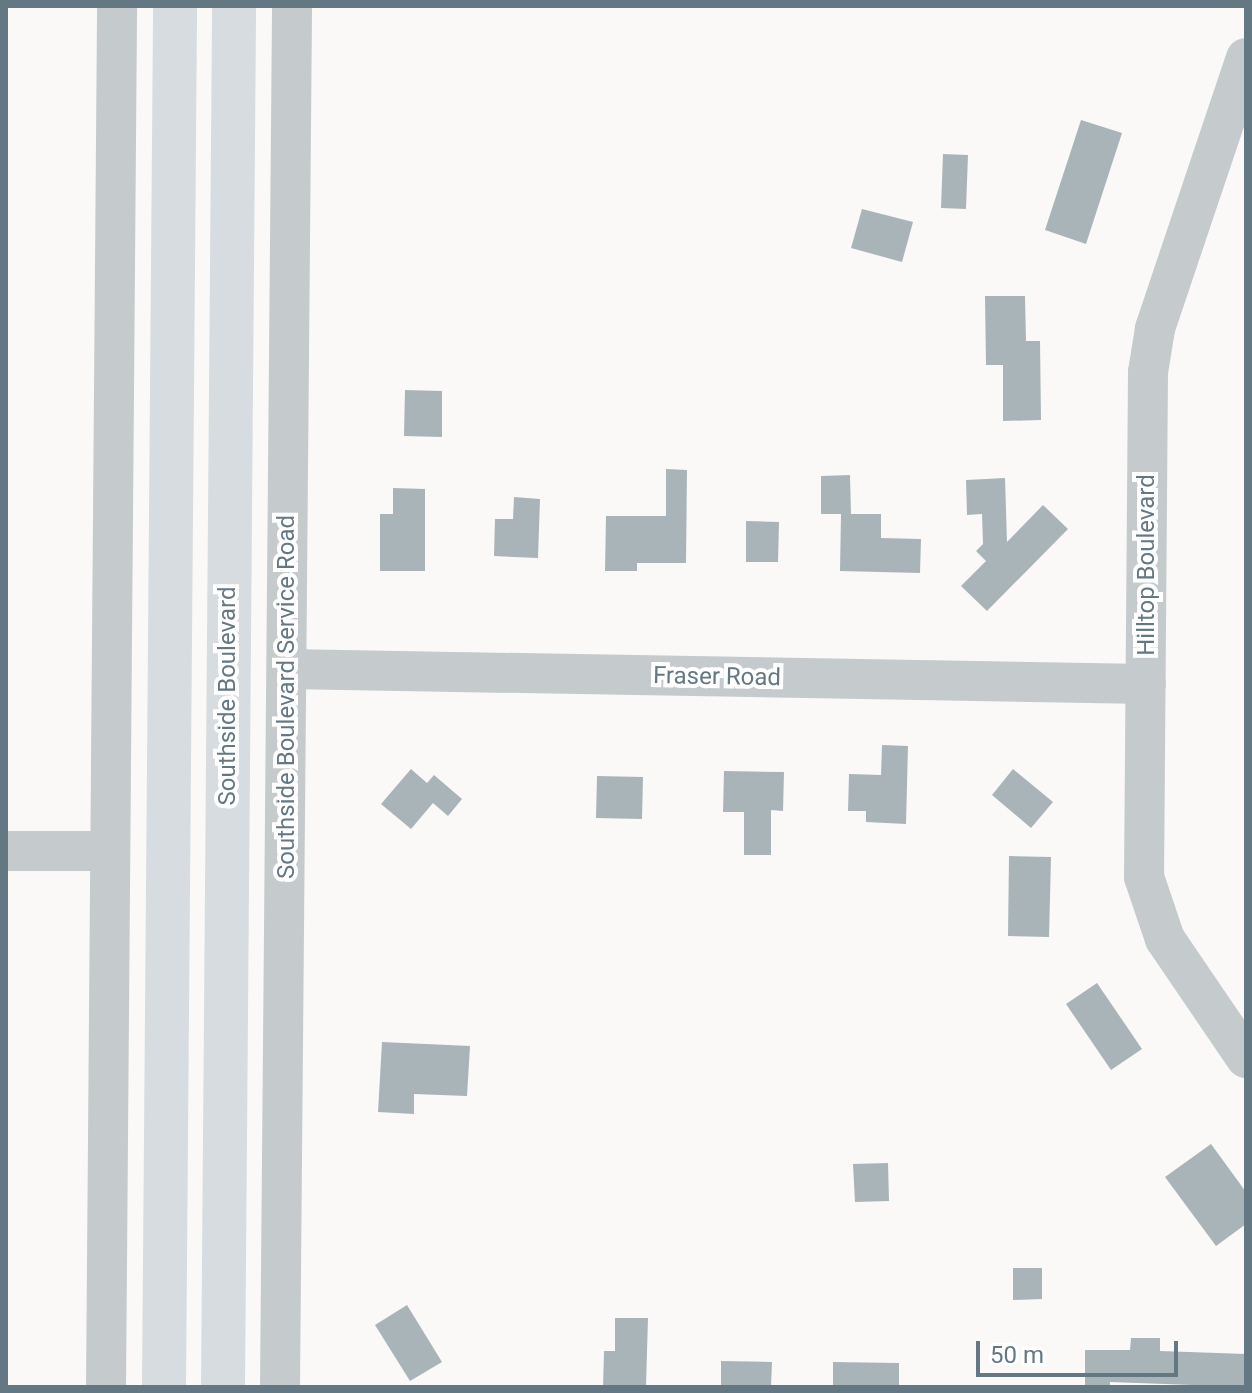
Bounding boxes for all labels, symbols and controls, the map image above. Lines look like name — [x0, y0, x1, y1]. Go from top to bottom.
street label: Hilltop Boulevard — [1133, 474, 1161, 656]
street label: Southside Boulevard Service Road — [273, 515, 301, 879]
street label: Southside Boulevard — [214, 587, 242, 805]
street label: Fraser Road — [653, 661, 781, 693]
scale bar — [980, 1325, 1182, 1375]
text: 50 m — [990, 1341, 1044, 1369]

